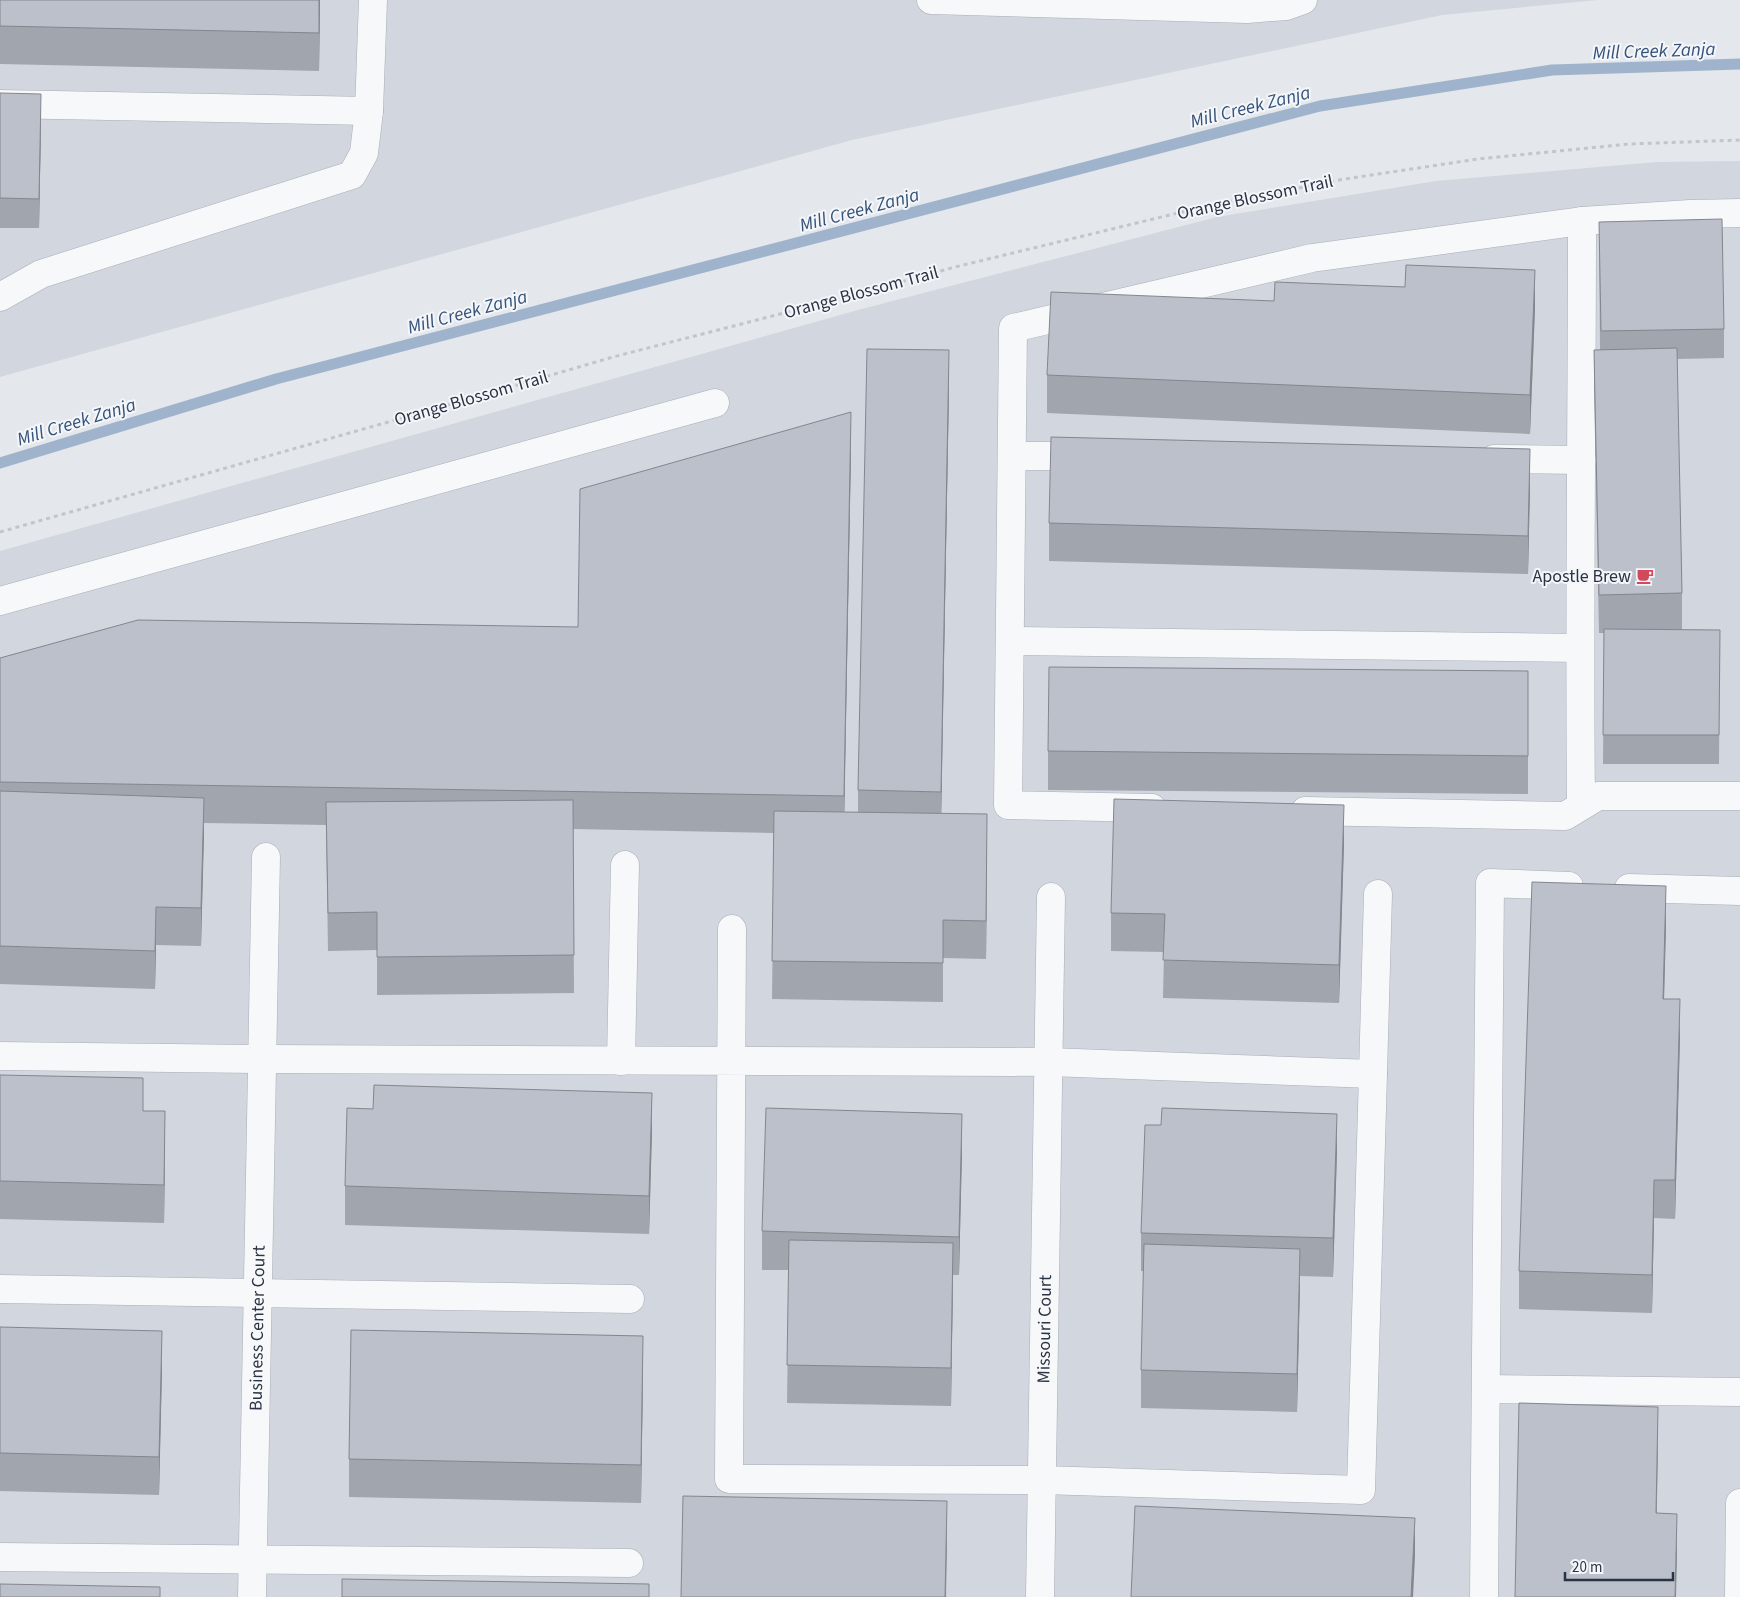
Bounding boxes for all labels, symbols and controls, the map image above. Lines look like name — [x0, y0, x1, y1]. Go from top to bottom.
water label: Mill Creek Zanja — [1592, 36, 1716, 67]
water label: Mill Creek Zanja — [1187, 79, 1313, 135]
street label: Orange Blossom Trail — [1175, 169, 1335, 226]
water label: Mill Creek Zanja — [796, 181, 922, 239]
street label: Orange Blossom Trail — [781, 260, 941, 325]
water label: Mill Creek Zanja — [404, 283, 530, 341]
street label: Orange Blossom Trail — [391, 365, 551, 432]
water label: Mill Creek Zanja — [14, 392, 139, 453]
place label: Apostle Brew — [1533, 564, 1631, 589]
cafe icon: Apostle Brew — [1635, 566, 1655, 586]
street label: Business Center Court — [244, 1245, 272, 1411]
street label: Missouri Court — [1031, 1275, 1058, 1384]
scale bar — [1565, 1550, 1672, 1582]
text: 20 m — [1572, 1557, 1602, 1578]

